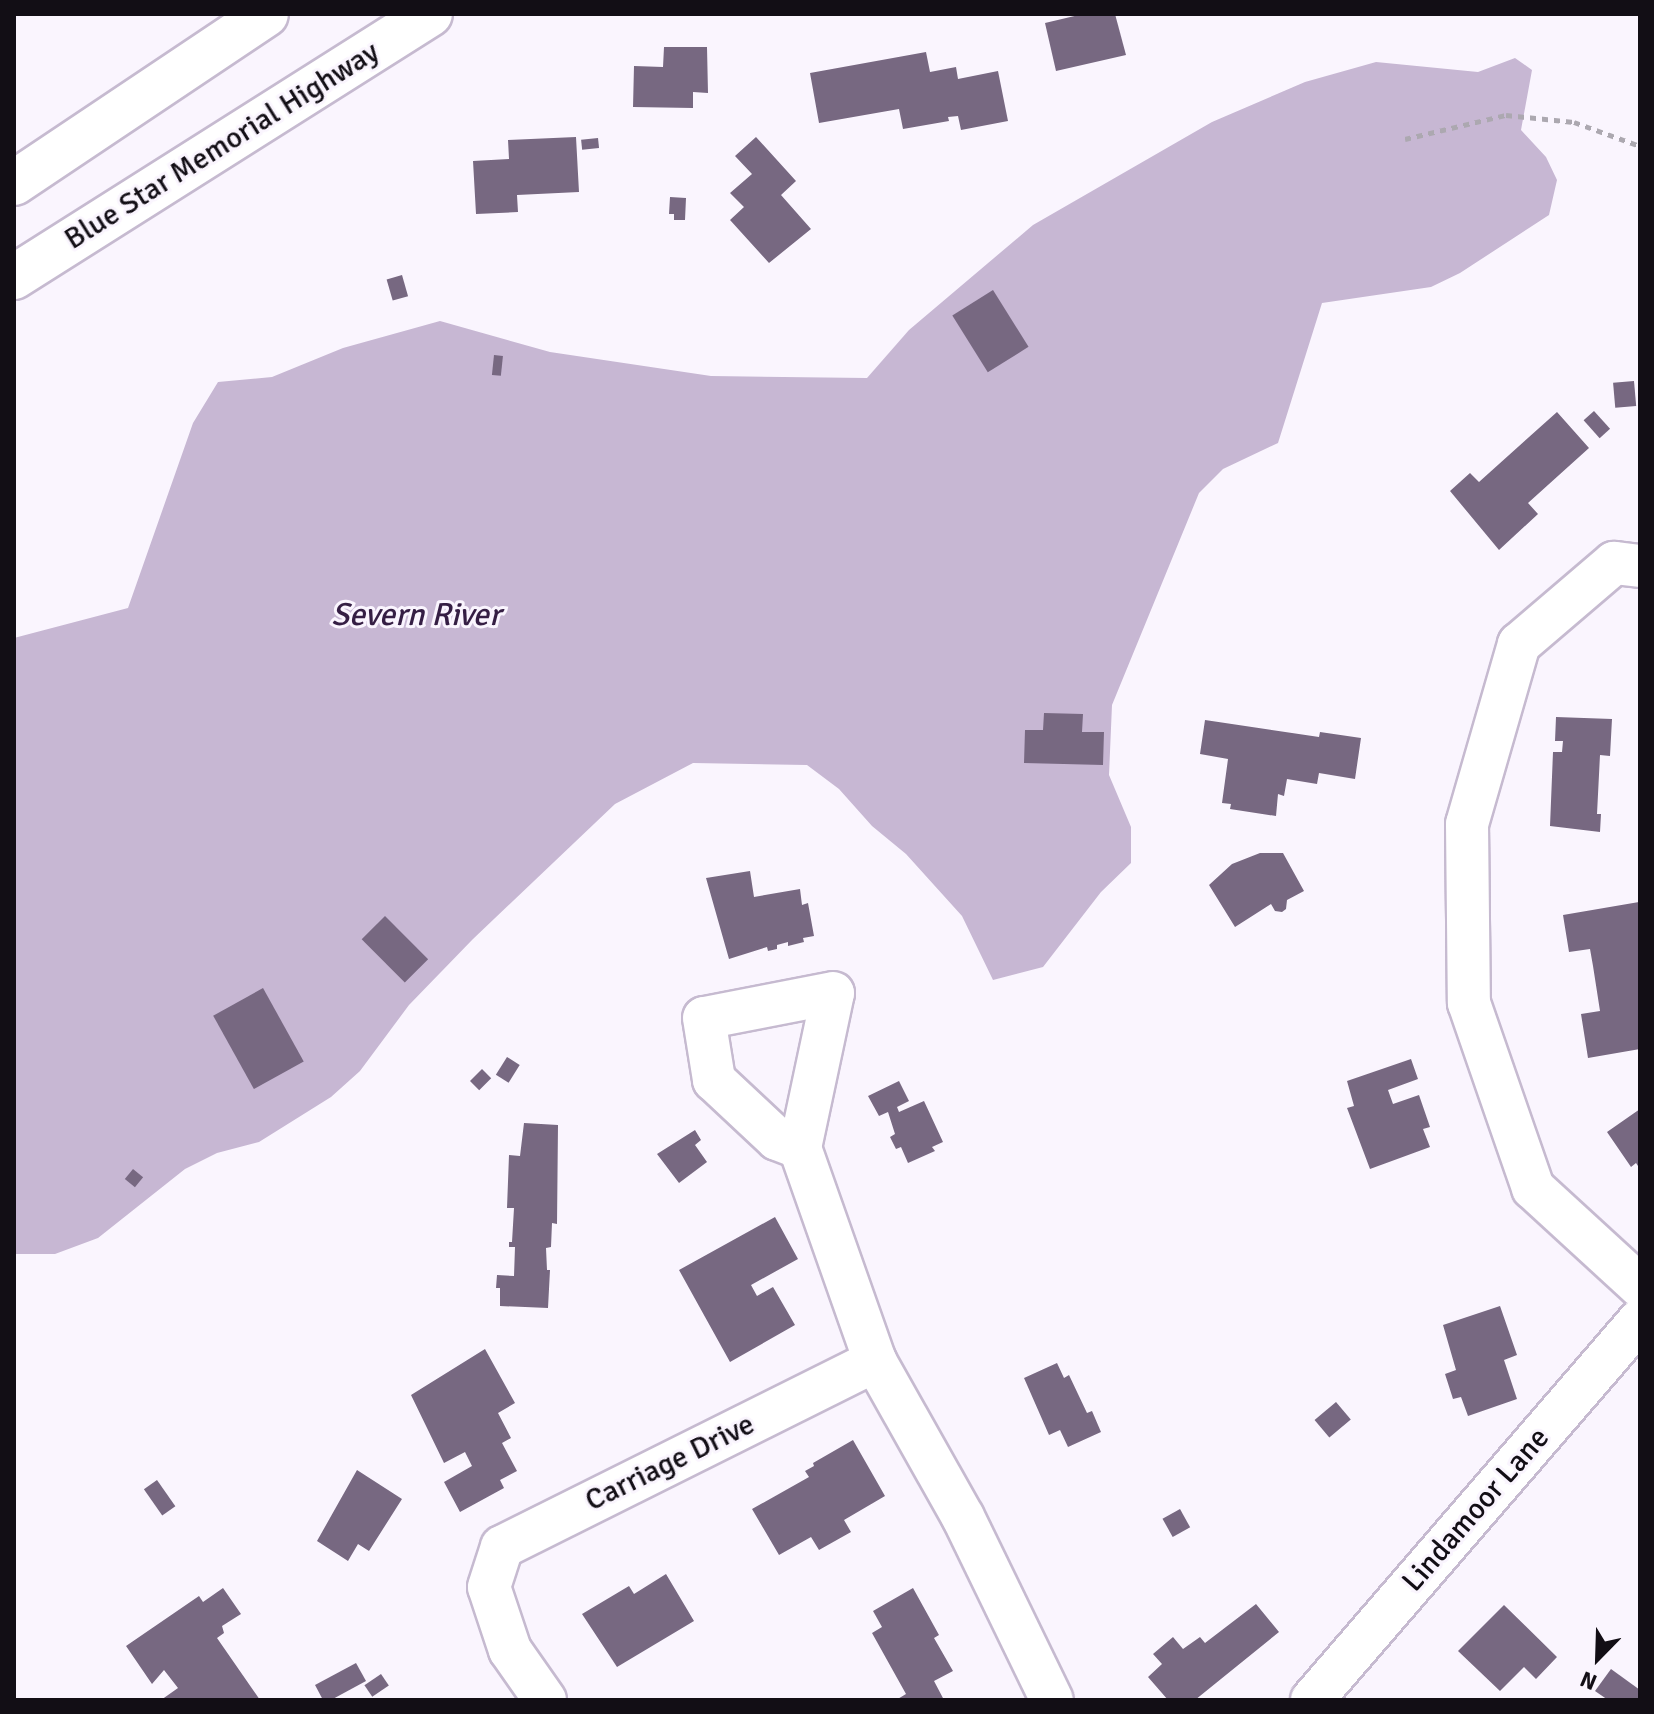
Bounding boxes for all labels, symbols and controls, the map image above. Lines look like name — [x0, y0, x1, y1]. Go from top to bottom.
street label: Blue Star Memorial Highway — [58, 34, 386, 258]
water label: Severn River — [331, 596, 501, 634]
street label: Carriage Drive — [580, 1407, 760, 1519]
street label: Lindamoor Lane — [1395, 1421, 1557, 1599]
north arrow — [1558, 1618, 1638, 1698]
text: N — [1576, 1665, 1601, 1696]

